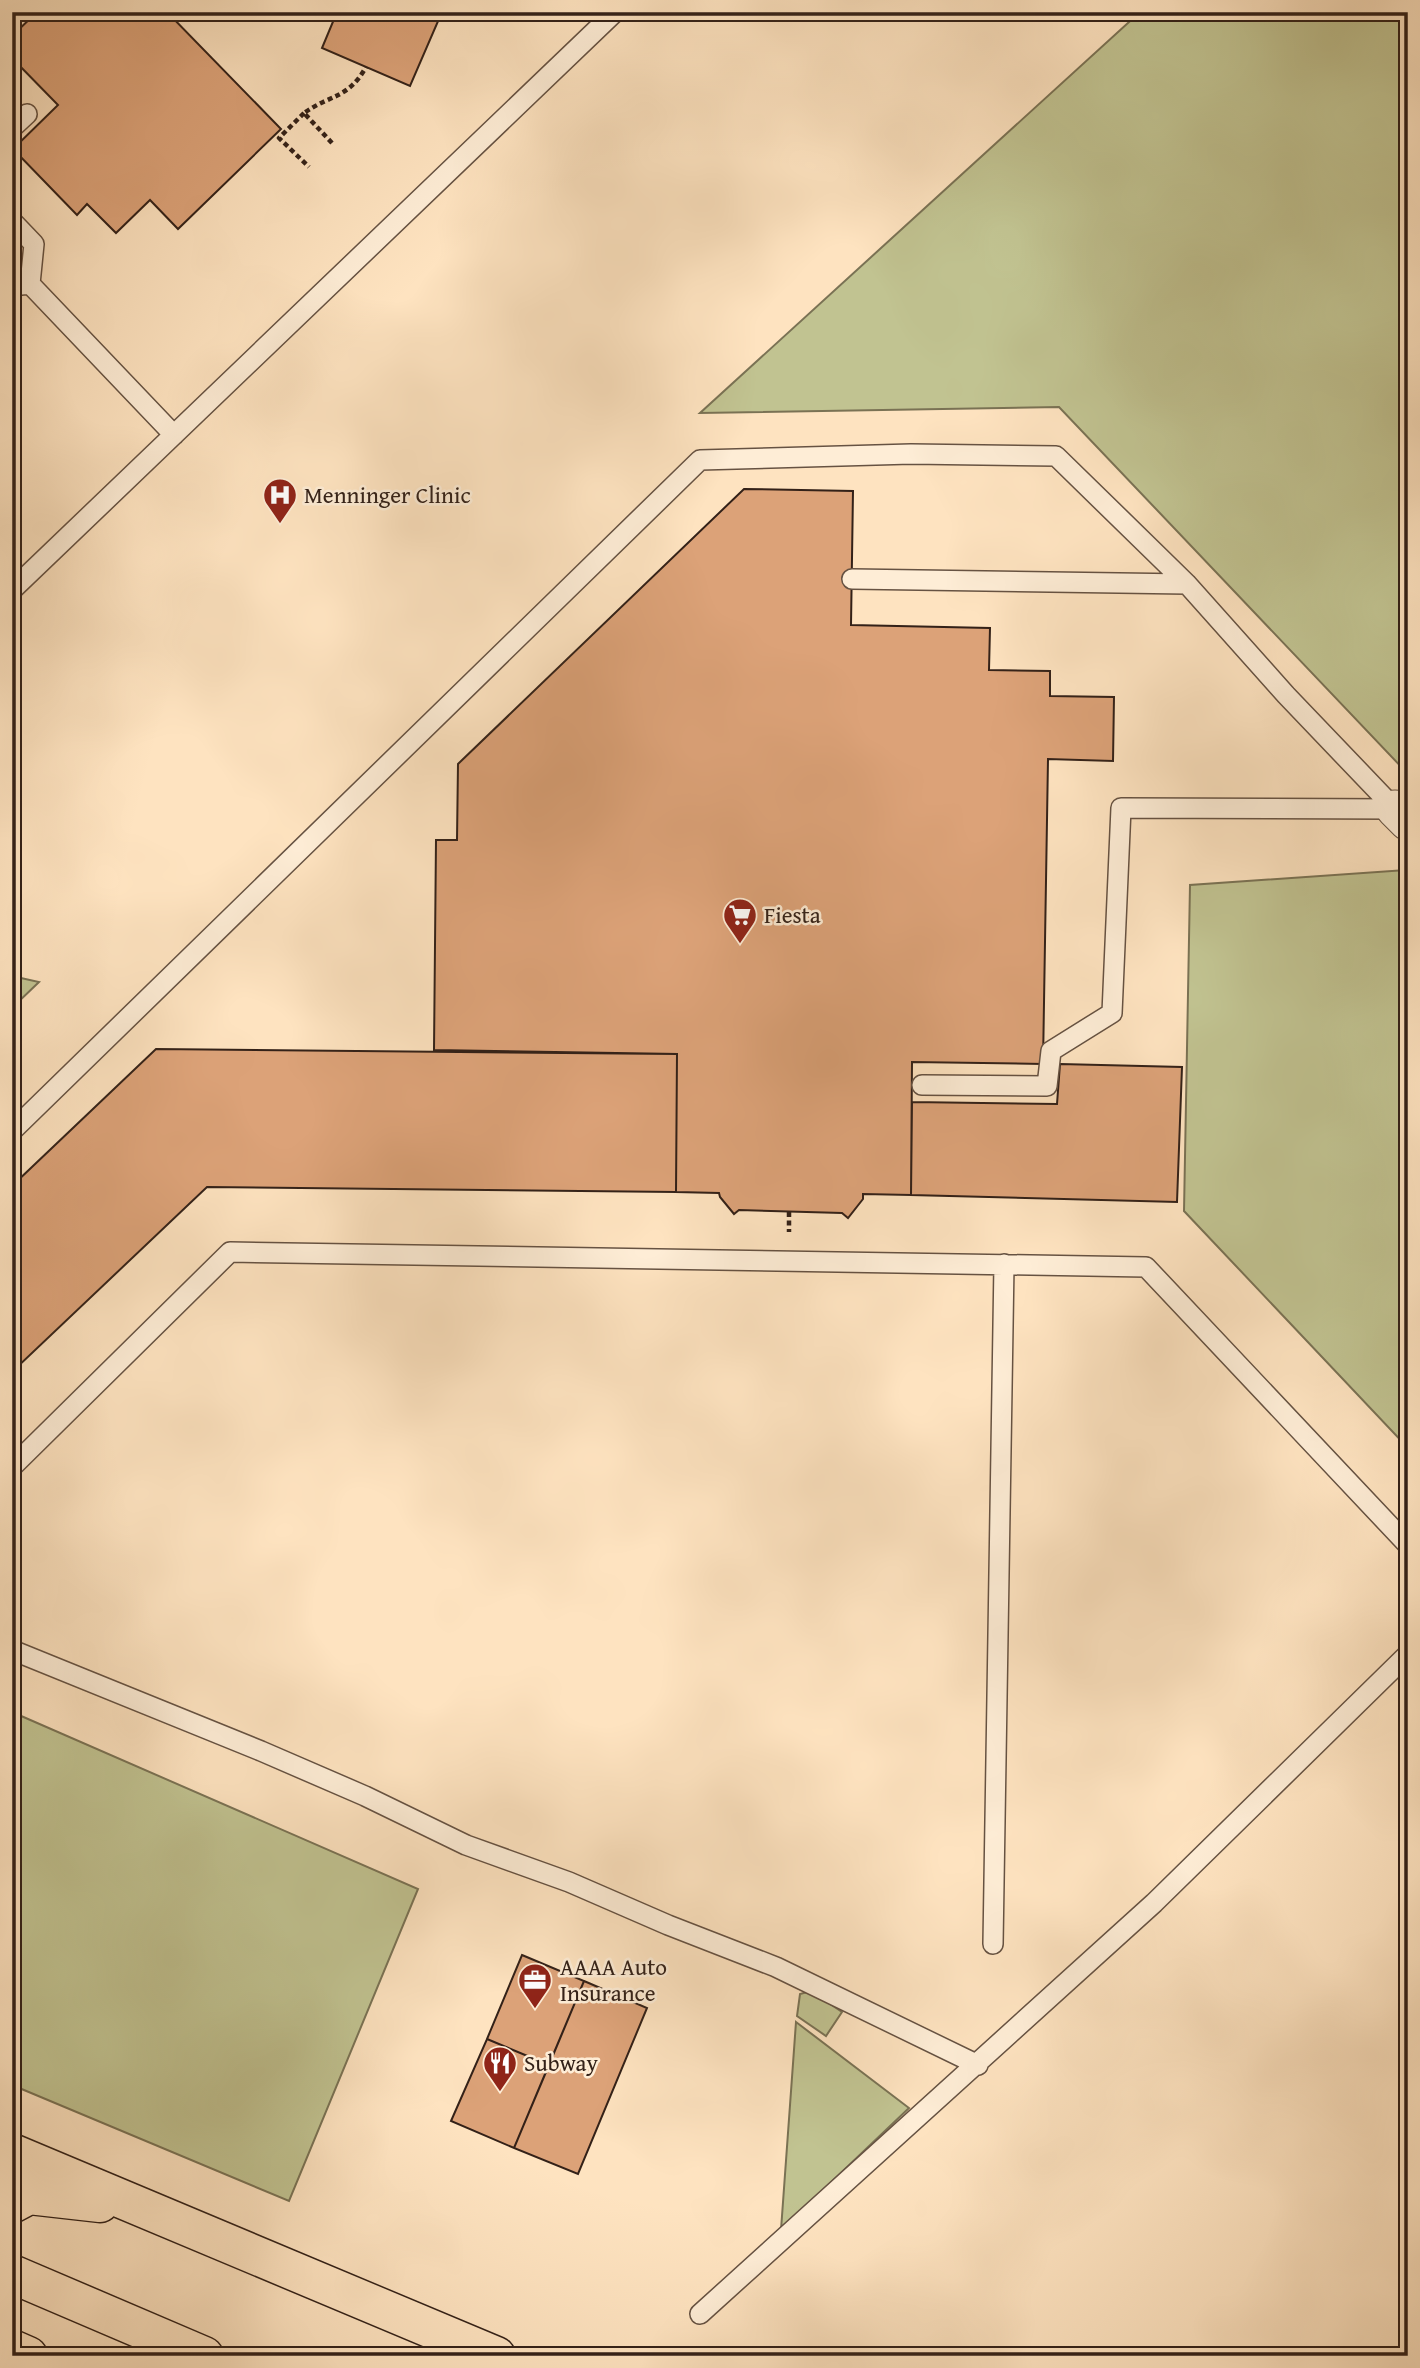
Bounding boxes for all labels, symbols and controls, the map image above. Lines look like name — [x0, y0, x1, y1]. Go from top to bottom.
hospital icon: Menninger Clinic — [261, 476, 299, 525]
place label: Menninger Clinic — [304, 478, 471, 511]
supermarket icon: Fiesta — [721, 896, 759, 945]
place label: Fiesta — [764, 898, 821, 931]
place label: AAAA Auto Insurance — [560, 1950, 667, 2009]
office icon: AAAA Auto Insurance — [516, 1961, 554, 2010]
restaurant icon: Subway — [481, 2044, 519, 2093]
place label: Subway — [524, 2046, 598, 2079]

